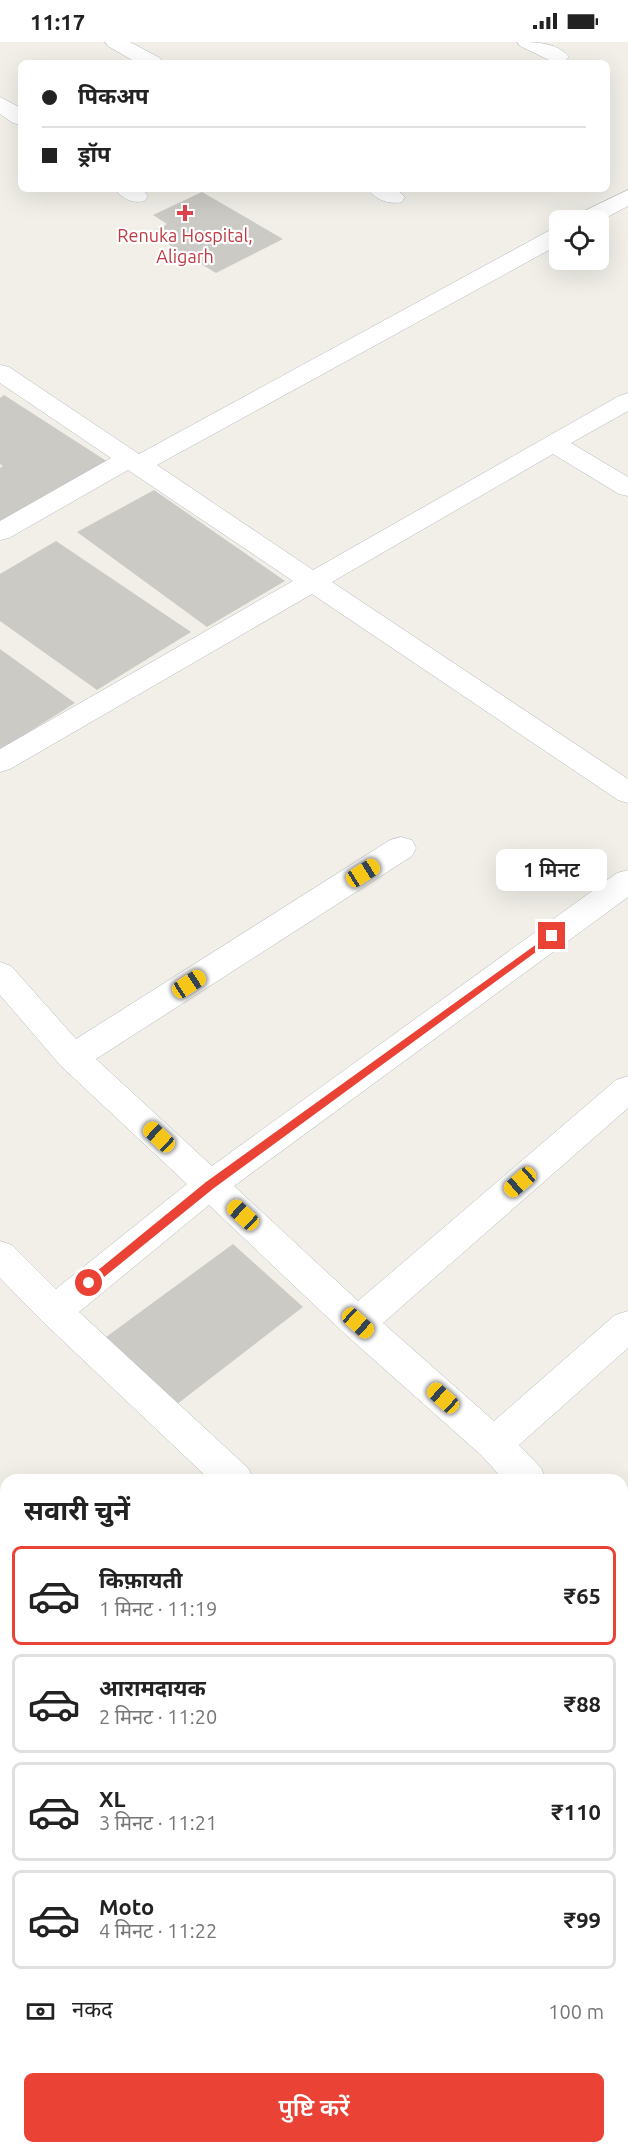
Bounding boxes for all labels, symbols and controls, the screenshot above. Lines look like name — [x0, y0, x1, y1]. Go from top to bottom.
text: 11:17 — [30, 9, 85, 34]
text: पिकअप — [78, 83, 149, 108]
text: ड्रॉप — [78, 141, 111, 166]
marker: Renuka Hospital, Aligarh — [176, 204, 194, 222]
map controls — [549, 210, 609, 270]
button: locate — [549, 210, 609, 270]
place label: Renuka Hospital, Aligarh — [117, 225, 253, 266]
callout: 1 मिनट — [496, 849, 608, 891]
car — [343, 856, 383, 890]
text: 1 मिनट — [523, 858, 580, 881]
route end — [538, 922, 565, 949]
car — [169, 967, 209, 1001]
car — [140, 1118, 178, 1156]
car — [501, 1163, 539, 1201]
car — [224, 1196, 262, 1234]
route start — [75, 1269, 102, 1296]
car — [339, 1304, 377, 1342]
car — [424, 1379, 462, 1417]
text: सवारी चुनें — [24, 1495, 130, 1525]
text: किफ़ायती — [99, 1567, 183, 1592]
icon: car — [27, 1569, 81, 1623]
text: ₹65 — [564, 1583, 601, 1608]
text: 1 मिनट · 11:19 — [99, 1597, 217, 1620]
text: आरामदायक — [99, 1675, 206, 1700]
icon: car — [27, 1677, 81, 1731]
text: ₹88 — [564, 1691, 601, 1716]
text: 2 मिनट · 11:20 — [99, 1705, 217, 1728]
icon: car — [27, 1785, 81, 1839]
text: XL — [99, 1786, 126, 1811]
text: ₹110 — [551, 1799, 601, 1824]
text: 3 मिनट · 11:21 — [99, 1811, 217, 1834]
icon: car — [27, 1893, 81, 1947]
text: Moto — [99, 1894, 154, 1919]
text: ₹99 — [564, 1907, 601, 1932]
text: 4 मिनट · 11:22 — [99, 1919, 217, 1942]
icon: cash — [24, 1995, 57, 2028]
text: नकद — [72, 1996, 113, 2021]
text: 100 m — [548, 2000, 604, 2023]
button: पुष्टि करें — [24, 2073, 604, 2142]

